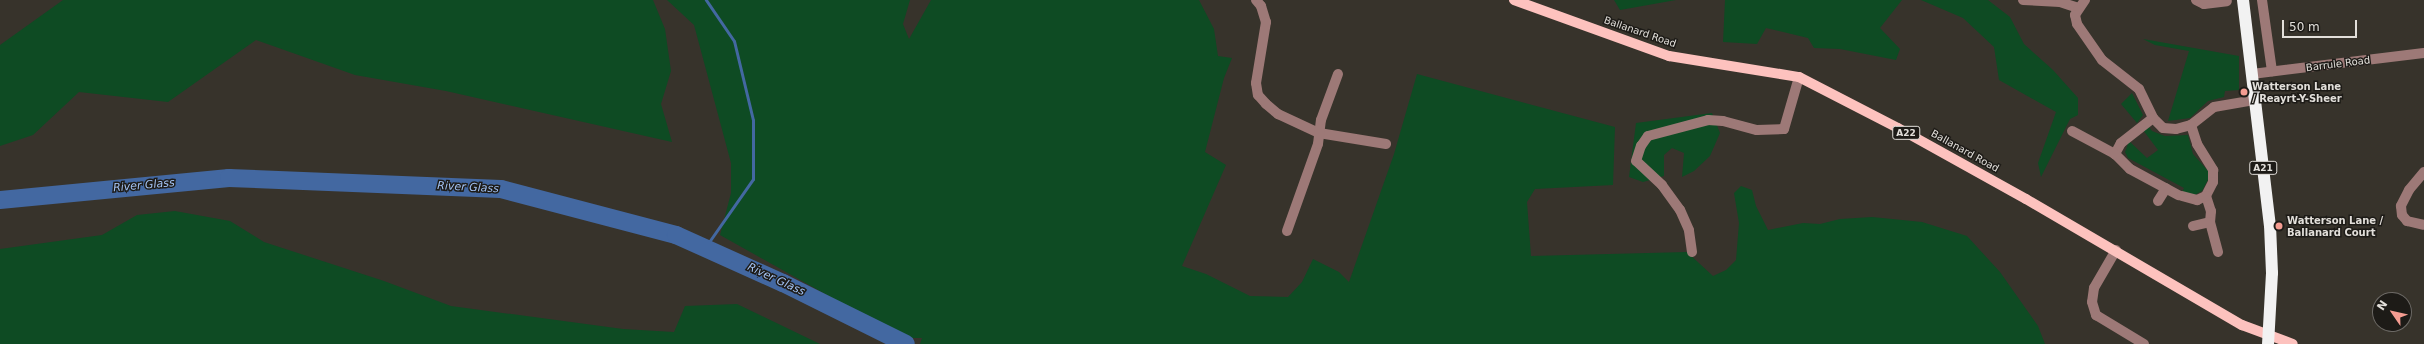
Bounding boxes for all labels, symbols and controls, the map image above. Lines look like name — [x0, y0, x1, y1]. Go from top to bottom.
scale bar — [2284, 12, 2359, 38]
street label: Ballanard Road — [1602, 14, 1678, 50]
text: 50 m — [2289, 20, 2320, 34]
street label: Barrule Road — [2305, 54, 2371, 74]
place label: Watterson Lane / Reayrt-Y-Sheer — [2252, 80, 2342, 104]
marker: Watterson Lane / Reayrt-Y-Sheer — [2239, 87, 2249, 97]
road number: A22 — [1892, 126, 1920, 140]
street label: Ballanard Road — [1929, 127, 2001, 175]
road number: A21 — [2249, 161, 2277, 175]
water label: River Glass — [113, 177, 175, 195]
water label: River Glass — [437, 180, 499, 196]
place label: Watterson Lane / Ballanard Court — [2287, 214, 2383, 238]
marker: Watterson Lane / Ballanard Court — [2274, 221, 2284, 231]
water label: River Glass — [745, 261, 807, 299]
north arrow — [2372, 292, 2412, 332]
text: N — [2374, 298, 2390, 313]

